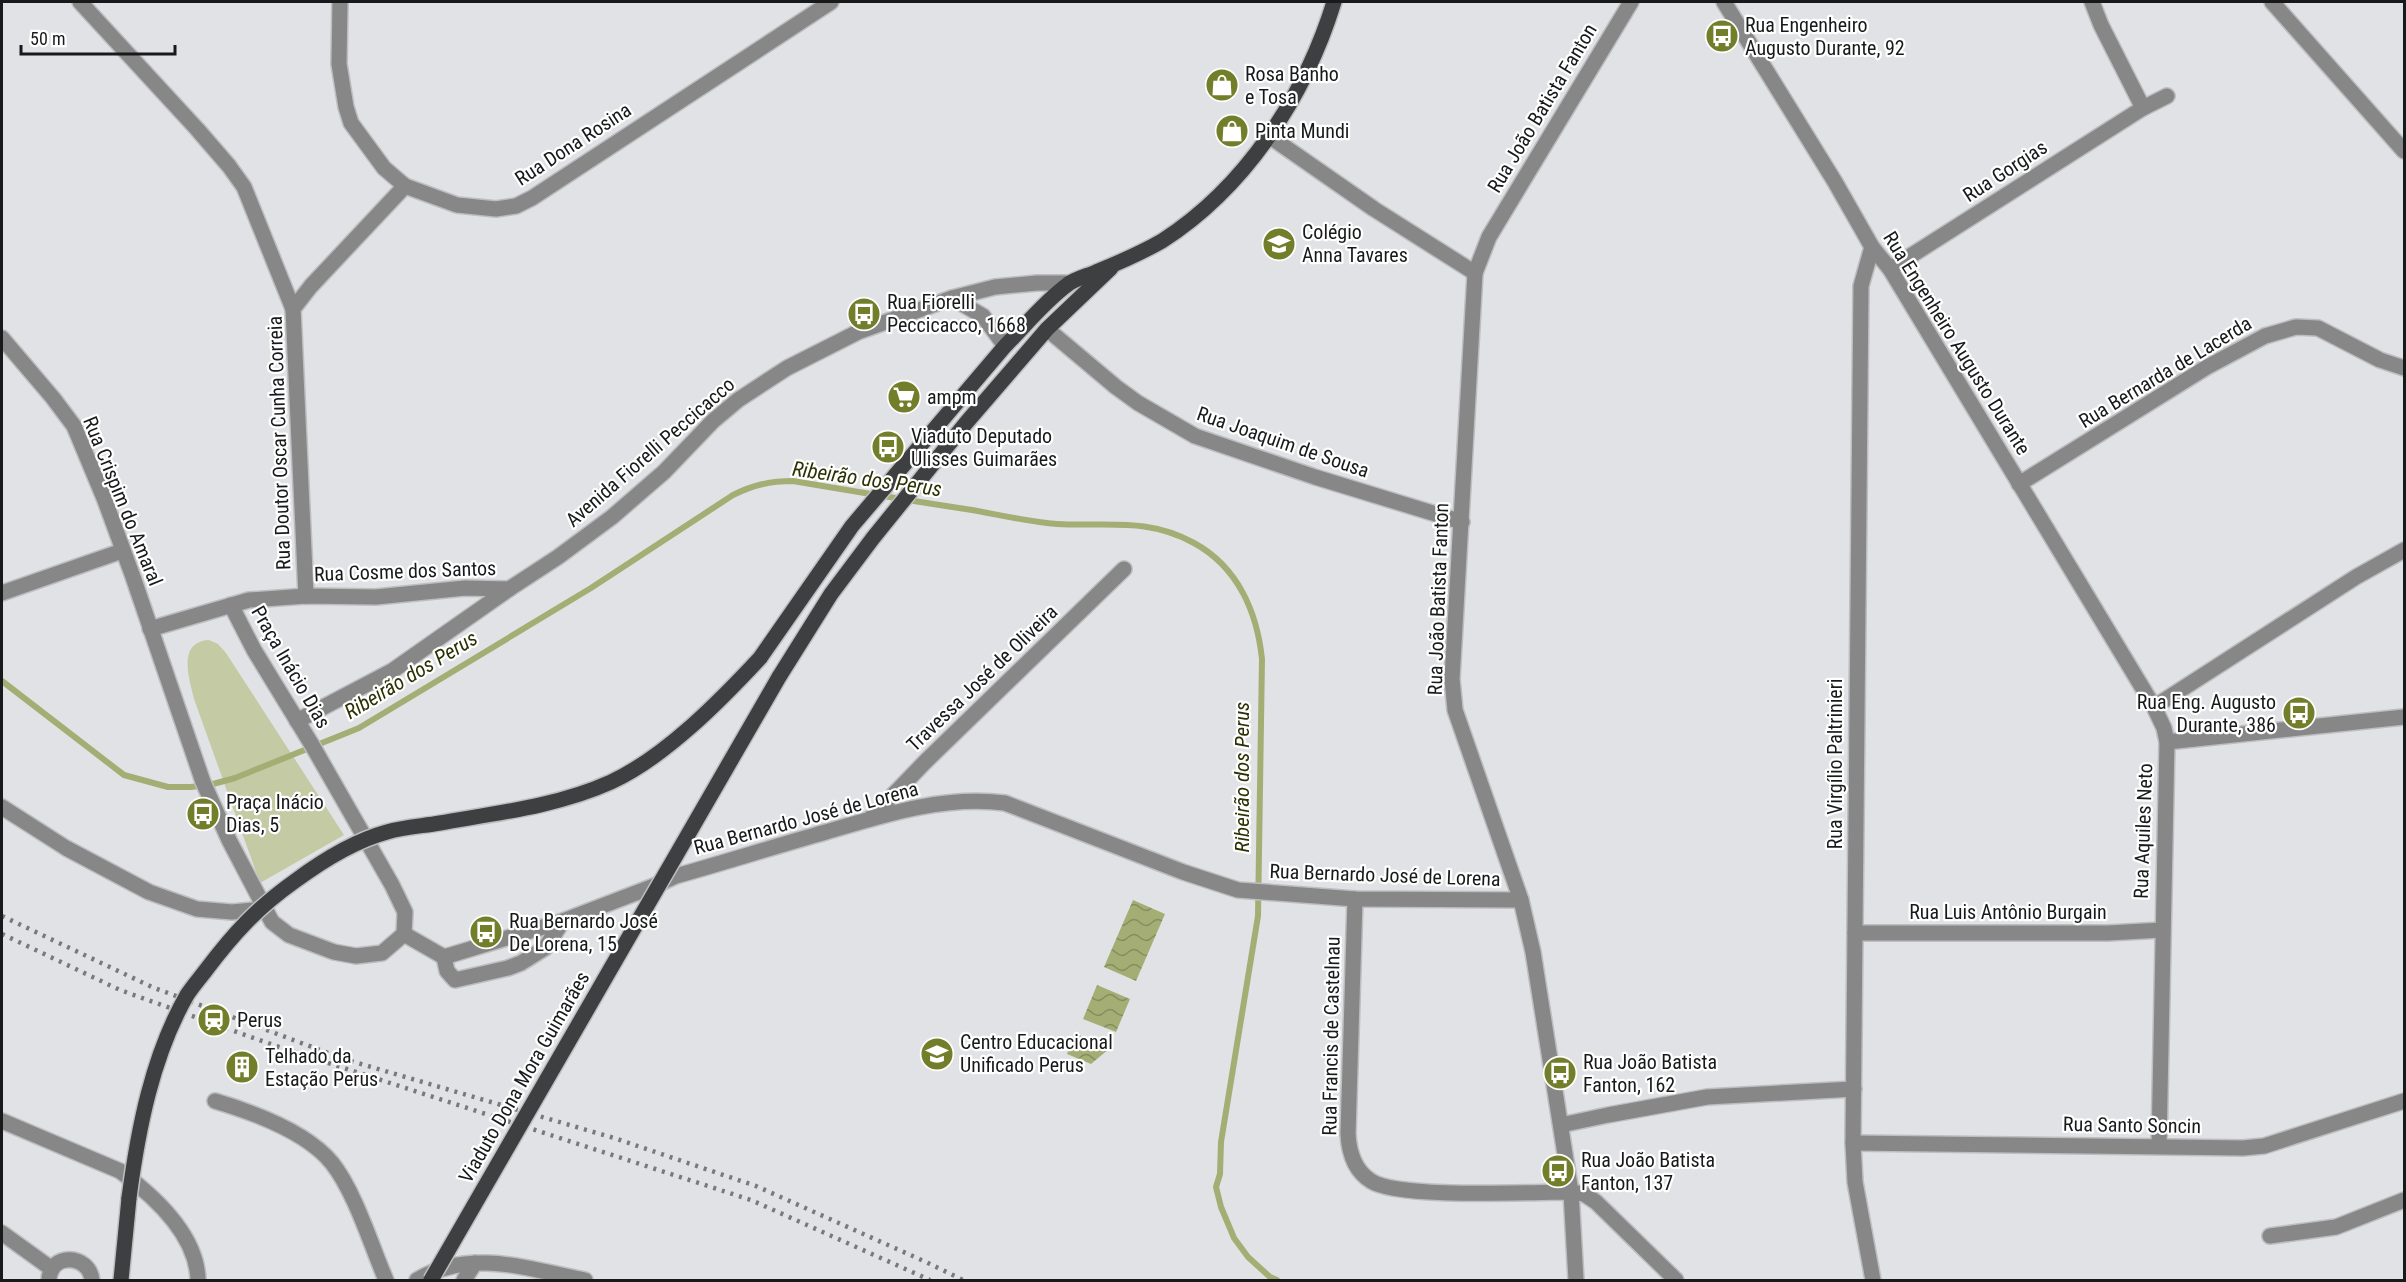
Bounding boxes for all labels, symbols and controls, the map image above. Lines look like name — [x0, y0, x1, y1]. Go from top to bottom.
place label: Rua Engenheiro Augusto Durante, 92 — [1745, 13, 1905, 60]
scale bar — [21, 18, 176, 56]
bus stop icon: Rua Engenheiro Augusto Durante, 92 — [1704, 18, 1740, 54]
street label: Rua João Batista Fanton — [1482, 19, 1602, 197]
text: 50 m — [30, 28, 65, 49]
place label: Rosa Banho e Tosa — [1245, 62, 1339, 109]
shop icon: Rosa Banho e Tosa — [1204, 67, 1240, 103]
street label: Rua Dona Rosina — [511, 98, 635, 190]
shop icon: Pinta Mundi — [1214, 113, 1250, 149]
place label: Pinta Mundi — [1255, 119, 1349, 143]
street label: Rua Gorgias — [1958, 135, 2052, 207]
place label: Colégio Anna Tavares — [1302, 220, 1408, 267]
school or university icon: Colégio Anna Tavares — [1261, 226, 1297, 262]
street label: Rua Engenheiro Augusto Durante — [1878, 227, 2036, 459]
place label: Rua Fiorelli Peccicacco, 1668 — [887, 290, 1026, 337]
bus stop icon: Rua Fiorelli Peccicacco, 1668 — [846, 296, 882, 332]
street label: Rua Bernarda de Lacerda — [2074, 311, 2256, 433]
street label: Rua Doutor Oscar Cunha Correia — [263, 316, 295, 570]
street label: Avenida Fiorelli Peccicacco — [561, 372, 739, 532]
supermarket icon: ampm — [886, 379, 922, 415]
place label: ampm — [927, 385, 977, 409]
street label: Rua Joaquim de Sousa — [1194, 401, 1372, 483]
street label: Rua Crispim do Amaral — [78, 413, 168, 589]
place label: Viaduto Deputado Ulisses Guimarães — [911, 424, 1057, 471]
bus stop icon: Viaduto Deputado Ulisses Guimarães — [870, 429, 906, 465]
water label: Ribeirão dos Perus — [791, 457, 943, 501]
street label: Rua João Batista Fanton — [1423, 502, 1453, 696]
street label: Rua Cosme dos Santos — [314, 556, 496, 586]
street label: Travessa José de Oliveira — [902, 600, 1062, 756]
street label: Praça Inácio Dias — [246, 602, 336, 732]
water label: Ribeirão dos Perus — [340, 626, 482, 724]
street label: Rua Virgílio Paltrinieri — [1823, 679, 1847, 849]
place label: Rua Eng. Augusto Durante, 386 — [2137, 690, 2276, 737]
bus stop icon: Rua Eng. Augusto Durante, 386 — [2281, 695, 2317, 731]
water label: Ribeirão dos Perus — [1230, 702, 1254, 852]
street label: Rua Aquiles Neto — [2129, 763, 2157, 899]
street label: Rua Bernardo José de Lorena — [691, 776, 921, 860]
place label: Praça Inácio Dias, 5 — [226, 790, 324, 837]
bus stop icon: Praça Inácio Dias, 5 — [185, 796, 221, 832]
street label: Rua Bernardo José de Lorena — [1269, 859, 1501, 891]
street label: Rua Luis Antônio Burgain — [1909, 900, 2107, 924]
place label: Rua Bernardo José De Lorena, 15 — [509, 909, 658, 956]
bus stop icon: Rua Bernardo José De Lorena, 15 — [468, 914, 504, 950]
street label: Rua Francis de Castelnau — [1317, 936, 1345, 1136]
street label: Viaduto Dona Mora Guimarães — [454, 967, 594, 1187]
station icon: Perus — [196, 1002, 232, 1038]
place label: Perus — [237, 1008, 282, 1032]
place label: Centro Educacional Unificado Perus — [960, 1030, 1113, 1077]
school or university icon: Centro Educacional Unificado Perus — [919, 1036, 955, 1072]
place label: Telhado da Estação Perus — [265, 1044, 378, 1091]
building icon: Telhado da Estação Perus — [224, 1049, 260, 1085]
place label: Rua João Batista Fanton, 162 — [1583, 1050, 1717, 1097]
bus stop icon: Rua João Batista Fanton, 162 — [1542, 1055, 1578, 1091]
street label: Rua Santo Soncin — [2063, 1112, 2201, 1138]
place label: Rua João Batista Fanton, 137 — [1581, 1148, 1715, 1195]
bus stop icon: Rua João Batista Fanton, 137 — [1540, 1153, 1576, 1189]

